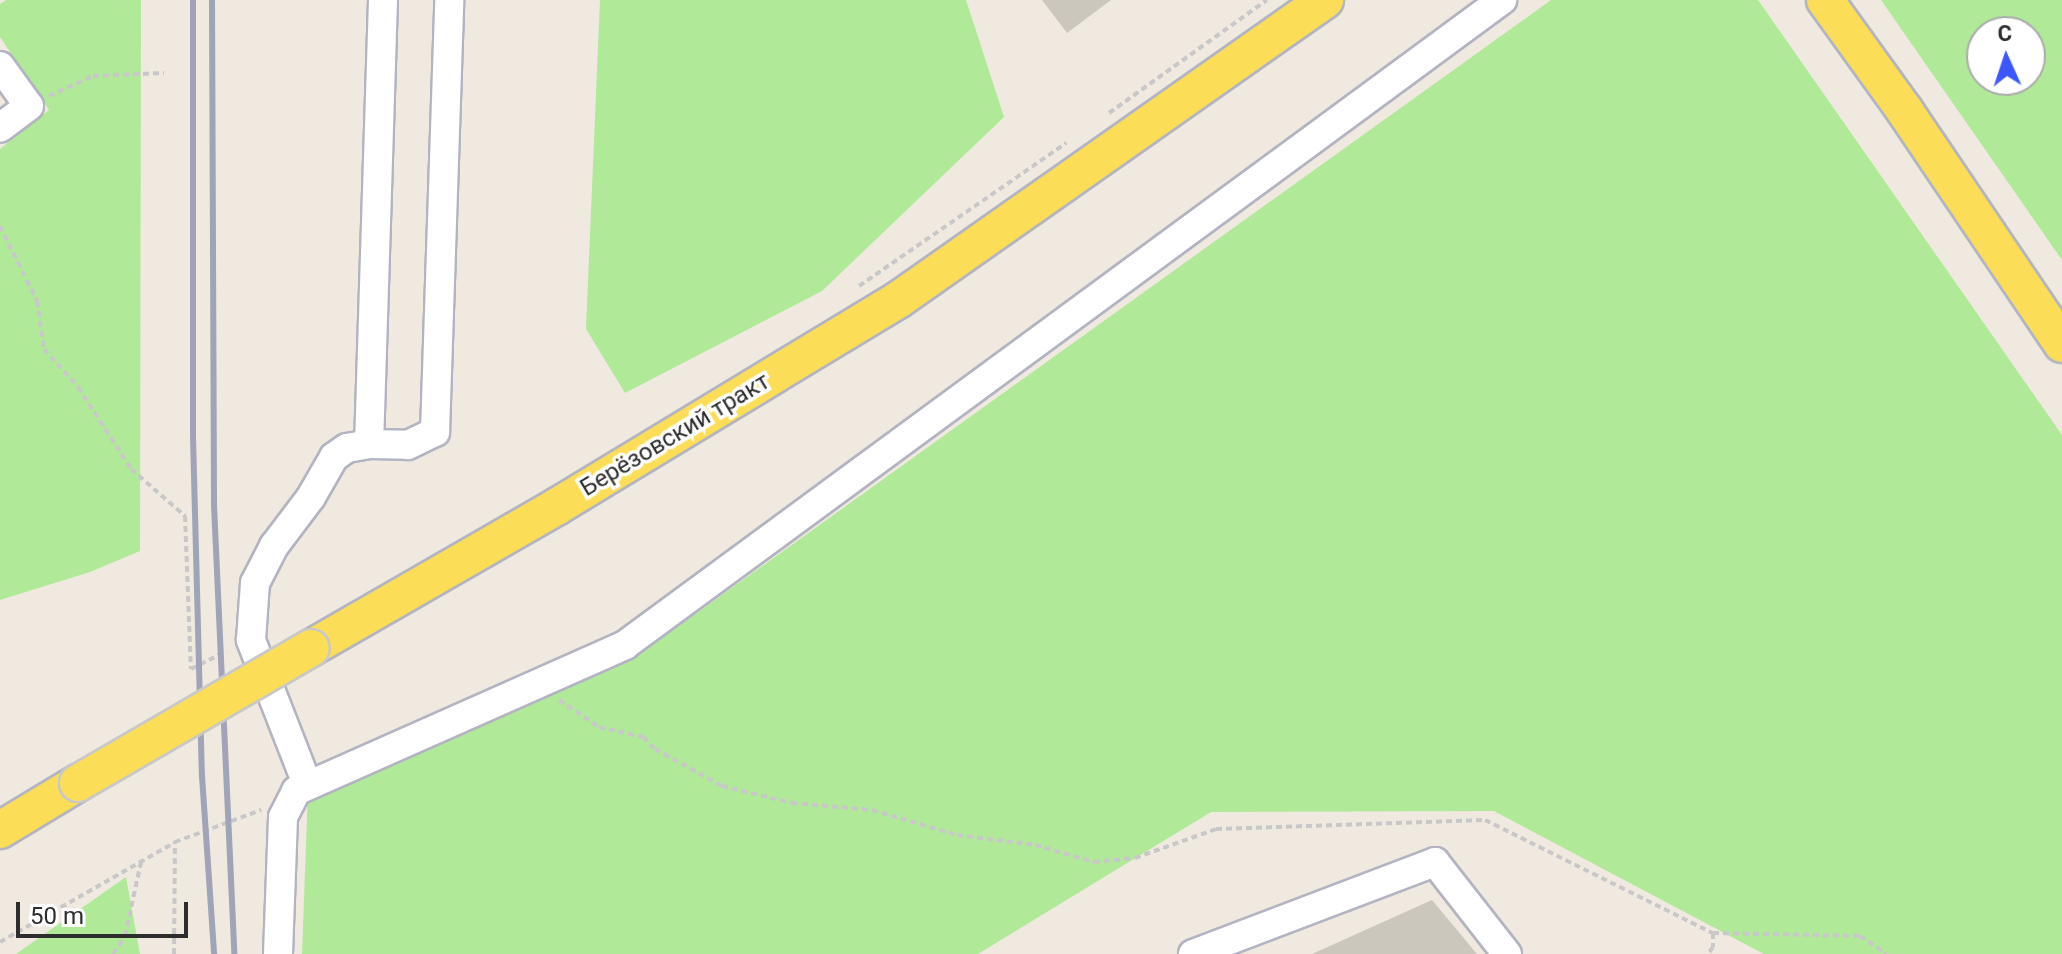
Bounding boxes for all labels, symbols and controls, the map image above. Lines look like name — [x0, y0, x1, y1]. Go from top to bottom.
north arrow — [1966, 16, 2046, 96]
text: С — [1997, 21, 2013, 46]
street label: Берёзовский тракт — [575, 367, 775, 503]
scale bar — [20, 886, 192, 936]
text: 50 m — [30, 902, 84, 930]

